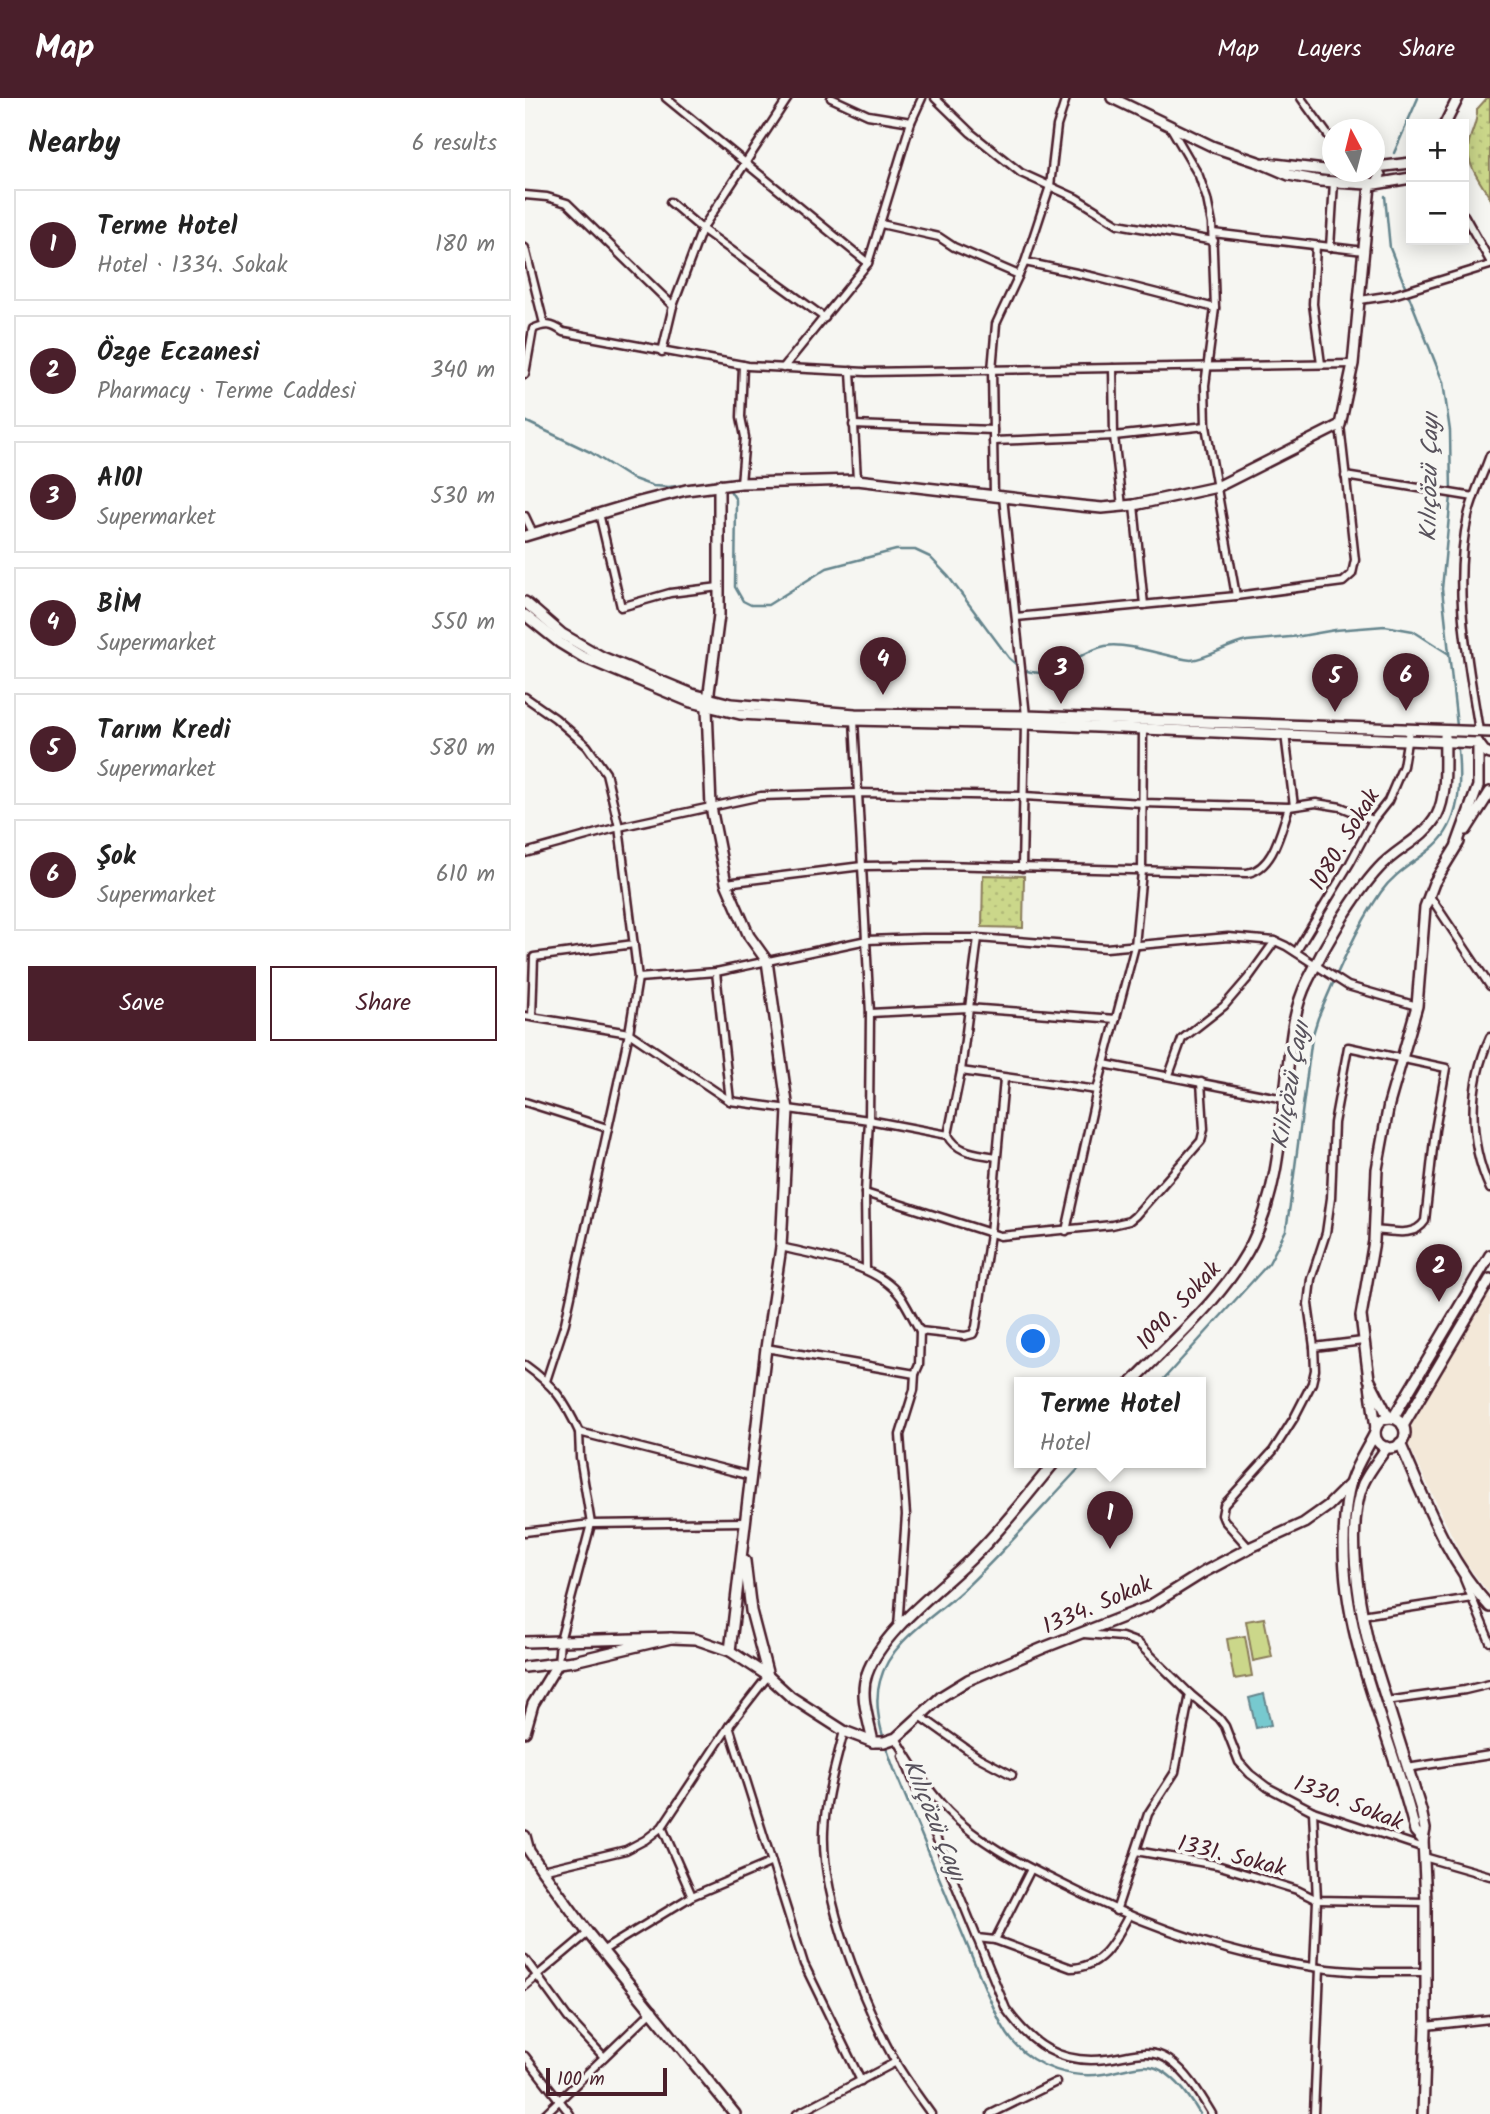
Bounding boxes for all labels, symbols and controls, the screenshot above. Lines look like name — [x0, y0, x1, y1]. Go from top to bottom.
text: Map — [35, 23, 95, 76]
text: Map — [1217, 30, 1259, 69]
text: Layers — [1297, 30, 1361, 69]
text: Share — [1399, 30, 1455, 69]
north arrow — [1322, 119, 1385, 182]
map controls — [1406, 119, 1469, 245]
button: + — [1406, 119, 1469, 182]
text: Nearby — [28, 120, 120, 168]
text: 6 results — [412, 126, 497, 162]
button: − — [1406, 182, 1469, 245]
text: Terme Hotel — [97, 206, 237, 248]
text: 1 — [50, 227, 56, 263]
text: 180 m — [435, 227, 495, 263]
text: Hotel · 1334. Sokak — [97, 248, 287, 284]
text: Özge Eczanesi — [97, 332, 260, 374]
text: 2 — [46, 353, 60, 389]
text: 340 m — [430, 353, 495, 389]
text: Pharmacy · Terme Caddesi — [97, 374, 356, 410]
water label: Kılıçözü Çayı — [1410, 410, 1451, 542]
text: A101 — [97, 458, 142, 500]
text: 3 — [47, 479, 59, 515]
text: 530 m — [430, 479, 495, 515]
text: Supermarket — [97, 500, 216, 536]
text: BİM — [97, 584, 141, 626]
text: 4 — [47, 605, 59, 641]
text: 550 m — [431, 605, 495, 641]
text: Supermarket — [97, 626, 216, 662]
pin: 4 — [860, 637, 906, 695]
pin: 3 — [1038, 646, 1084, 704]
pin: 6 — [1383, 653, 1429, 711]
pin: 5 — [1312, 654, 1358, 712]
text: Tarım Kredi — [97, 710, 230, 752]
text: 5 — [47, 731, 59, 767]
text: 580 m — [430, 731, 495, 767]
text: Supermarket — [97, 752, 216, 788]
street label: 1080. Sokak — [1301, 782, 1391, 898]
text: Şok — [97, 836, 136, 878]
text: 6 — [47, 857, 59, 893]
text: 610 m — [436, 857, 495, 893]
text: Supermarket — [97, 878, 216, 914]
button: Save — [28, 966, 256, 1041]
button: Share — [270, 966, 497, 1041]
water label: Kılıçözü Çayı — [1261, 1017, 1322, 1152]
pin: 2 — [1416, 1244, 1462, 1302]
street label: 1090. Sokak — [1128, 1253, 1231, 1359]
your location — [1016, 1324, 1050, 1358]
popup — [1014, 1377, 1206, 1468]
text: Terme Hotel — [1040, 1384, 1180, 1426]
text: Hotel — [1040, 1426, 1091, 1462]
pin: 1 — [1087, 1491, 1133, 1549]
street label: 1334. Sokak — [1037, 1567, 1158, 1645]
water label: Kılıçözü Çayı — [891, 1753, 977, 1889]
street label: 1330. Sokak — [1288, 1767, 1408, 1841]
street label: 1331. Sokak — [1174, 1826, 1290, 1888]
scale bar — [546, 2065, 667, 2097]
text: 100 m — [557, 2065, 605, 2095]

